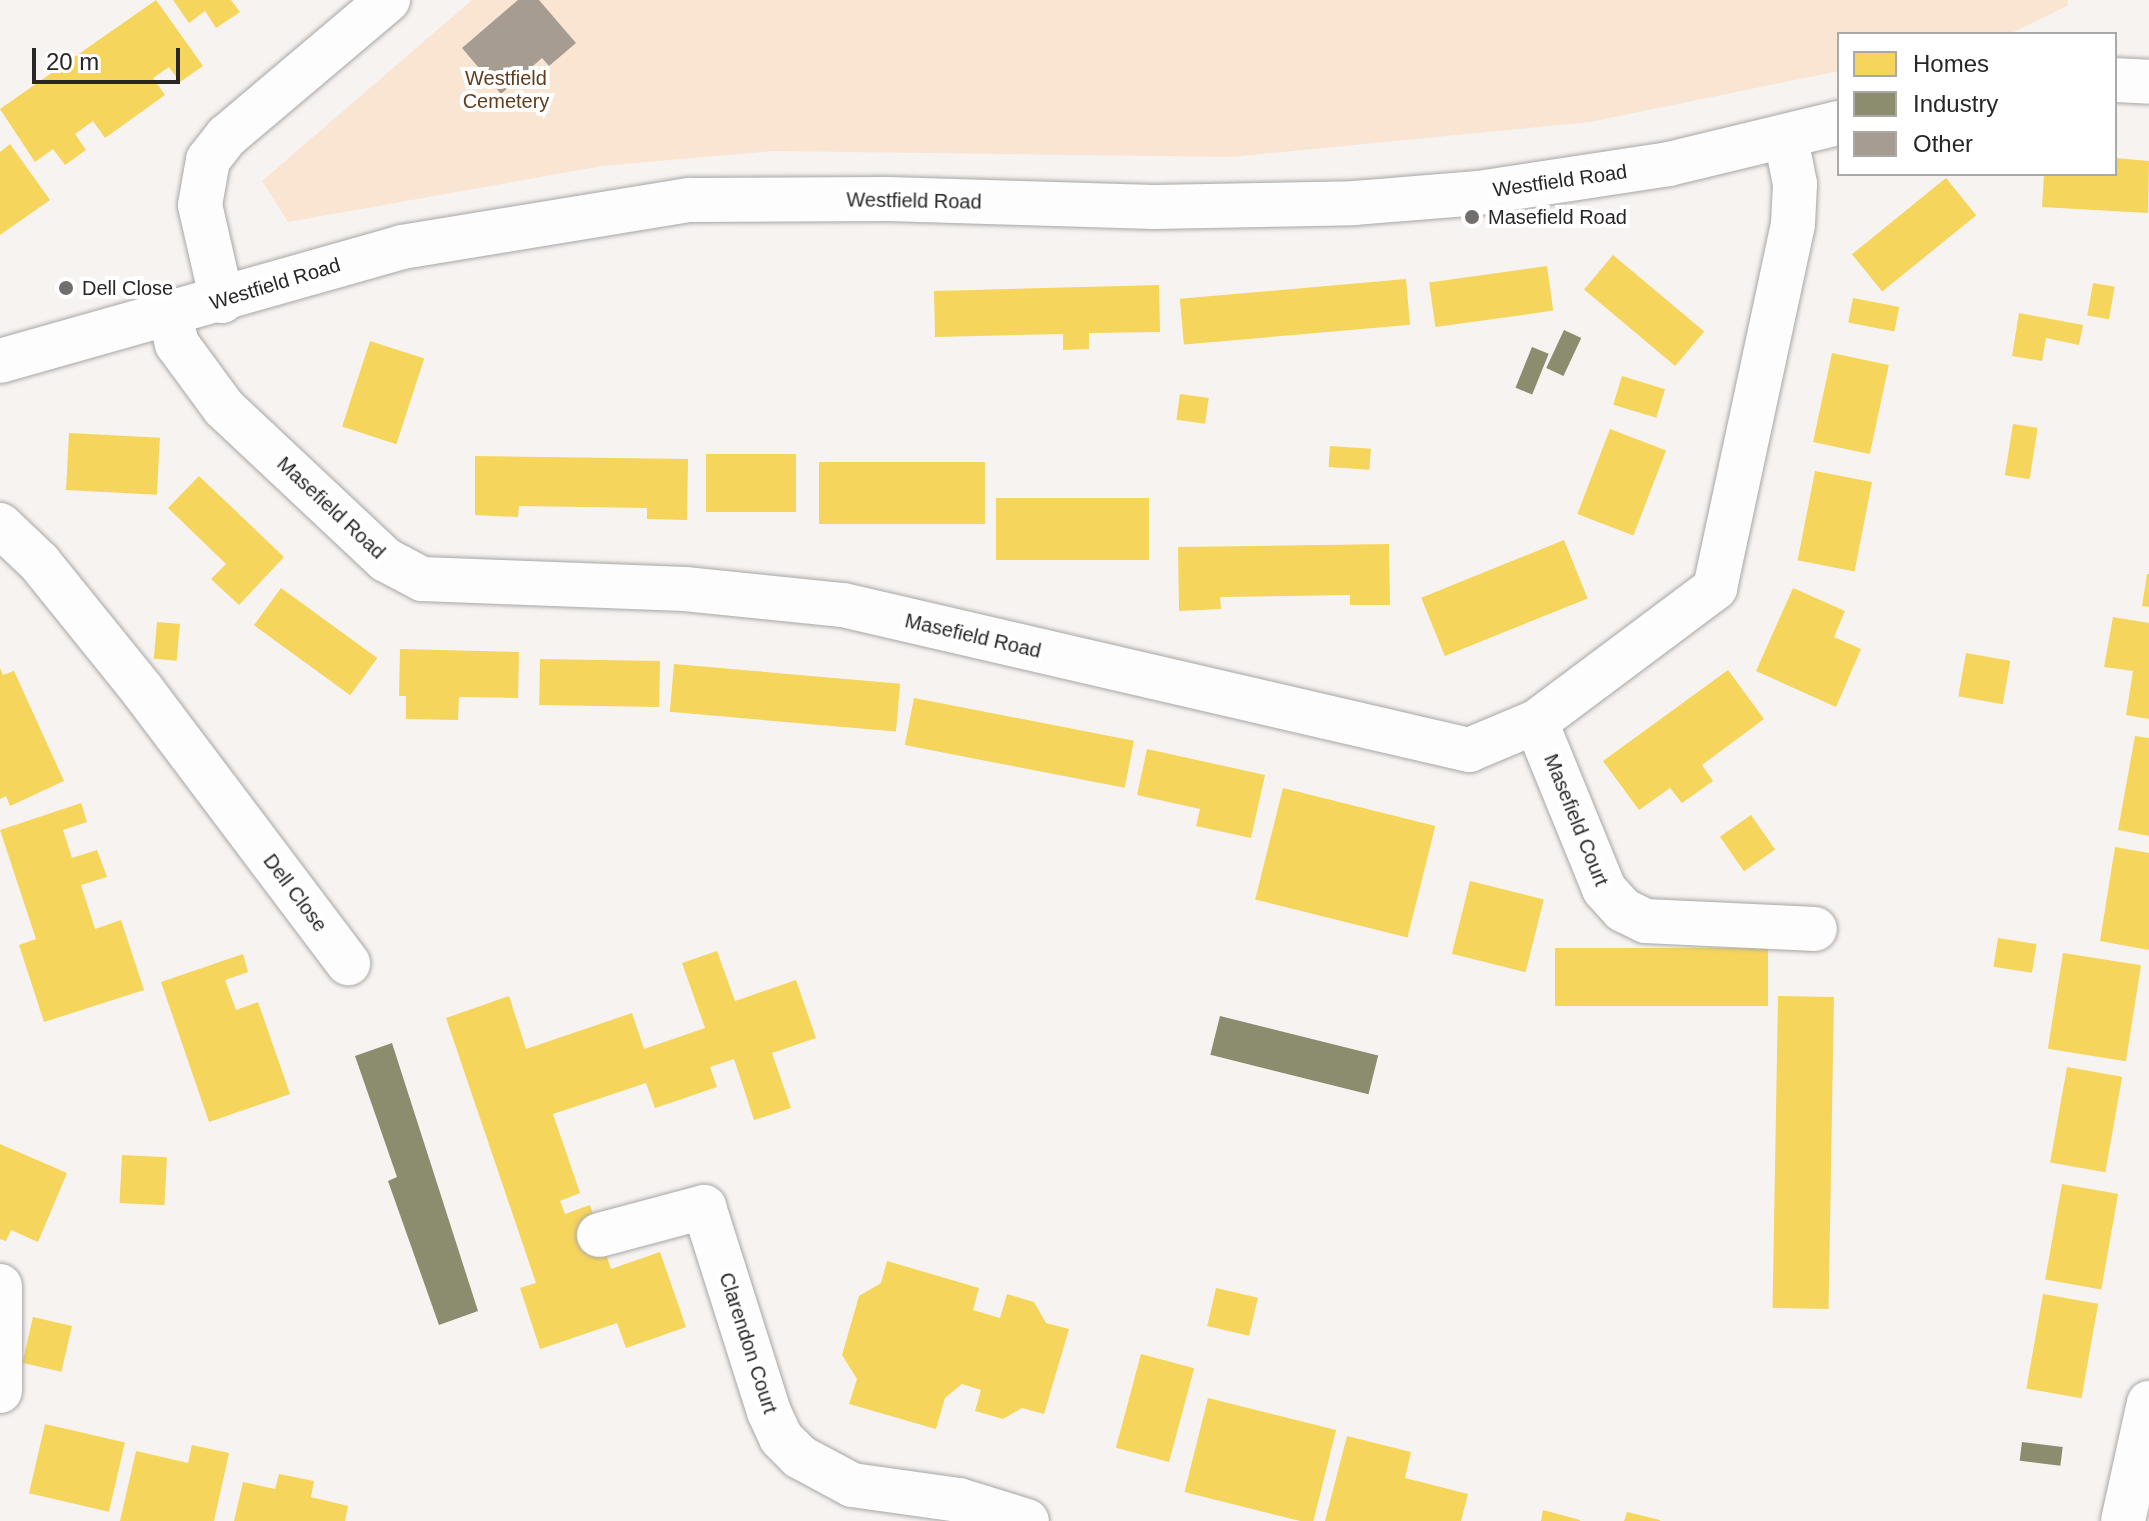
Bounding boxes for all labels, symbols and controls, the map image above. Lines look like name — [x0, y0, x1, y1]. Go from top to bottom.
scale bar — [36, 32, 184, 82]
legend — [1837, 32, 2117, 176]
text: 20 m — [46, 48, 99, 75]
text: Homes — [1913, 50, 1989, 77]
park label: Westfield Cemetery — [463, 67, 549, 114]
text: Industry — [1913, 90, 1998, 117]
text: Other — [1913, 130, 1973, 157]
street label: Westfield Road — [1491, 160, 1629, 202]
street label: Westfield Road — [846, 188, 982, 214]
place label: Masefield Road — [1488, 205, 1627, 229]
marker: Masefield Road — [1463, 208, 1481, 226]
street label: Westfield Road — [207, 253, 343, 315]
place label: Dell Close — [82, 276, 173, 300]
marker: Dell Close — [57, 279, 75, 297]
street label: Masefield Road — [272, 452, 390, 564]
street label: Masefield Road — [903, 609, 1043, 663]
street label: Masefield Court — [1539, 751, 1613, 889]
street label: Dell Close — [258, 849, 332, 937]
street label: Clarendon Court — [714, 1270, 782, 1416]

